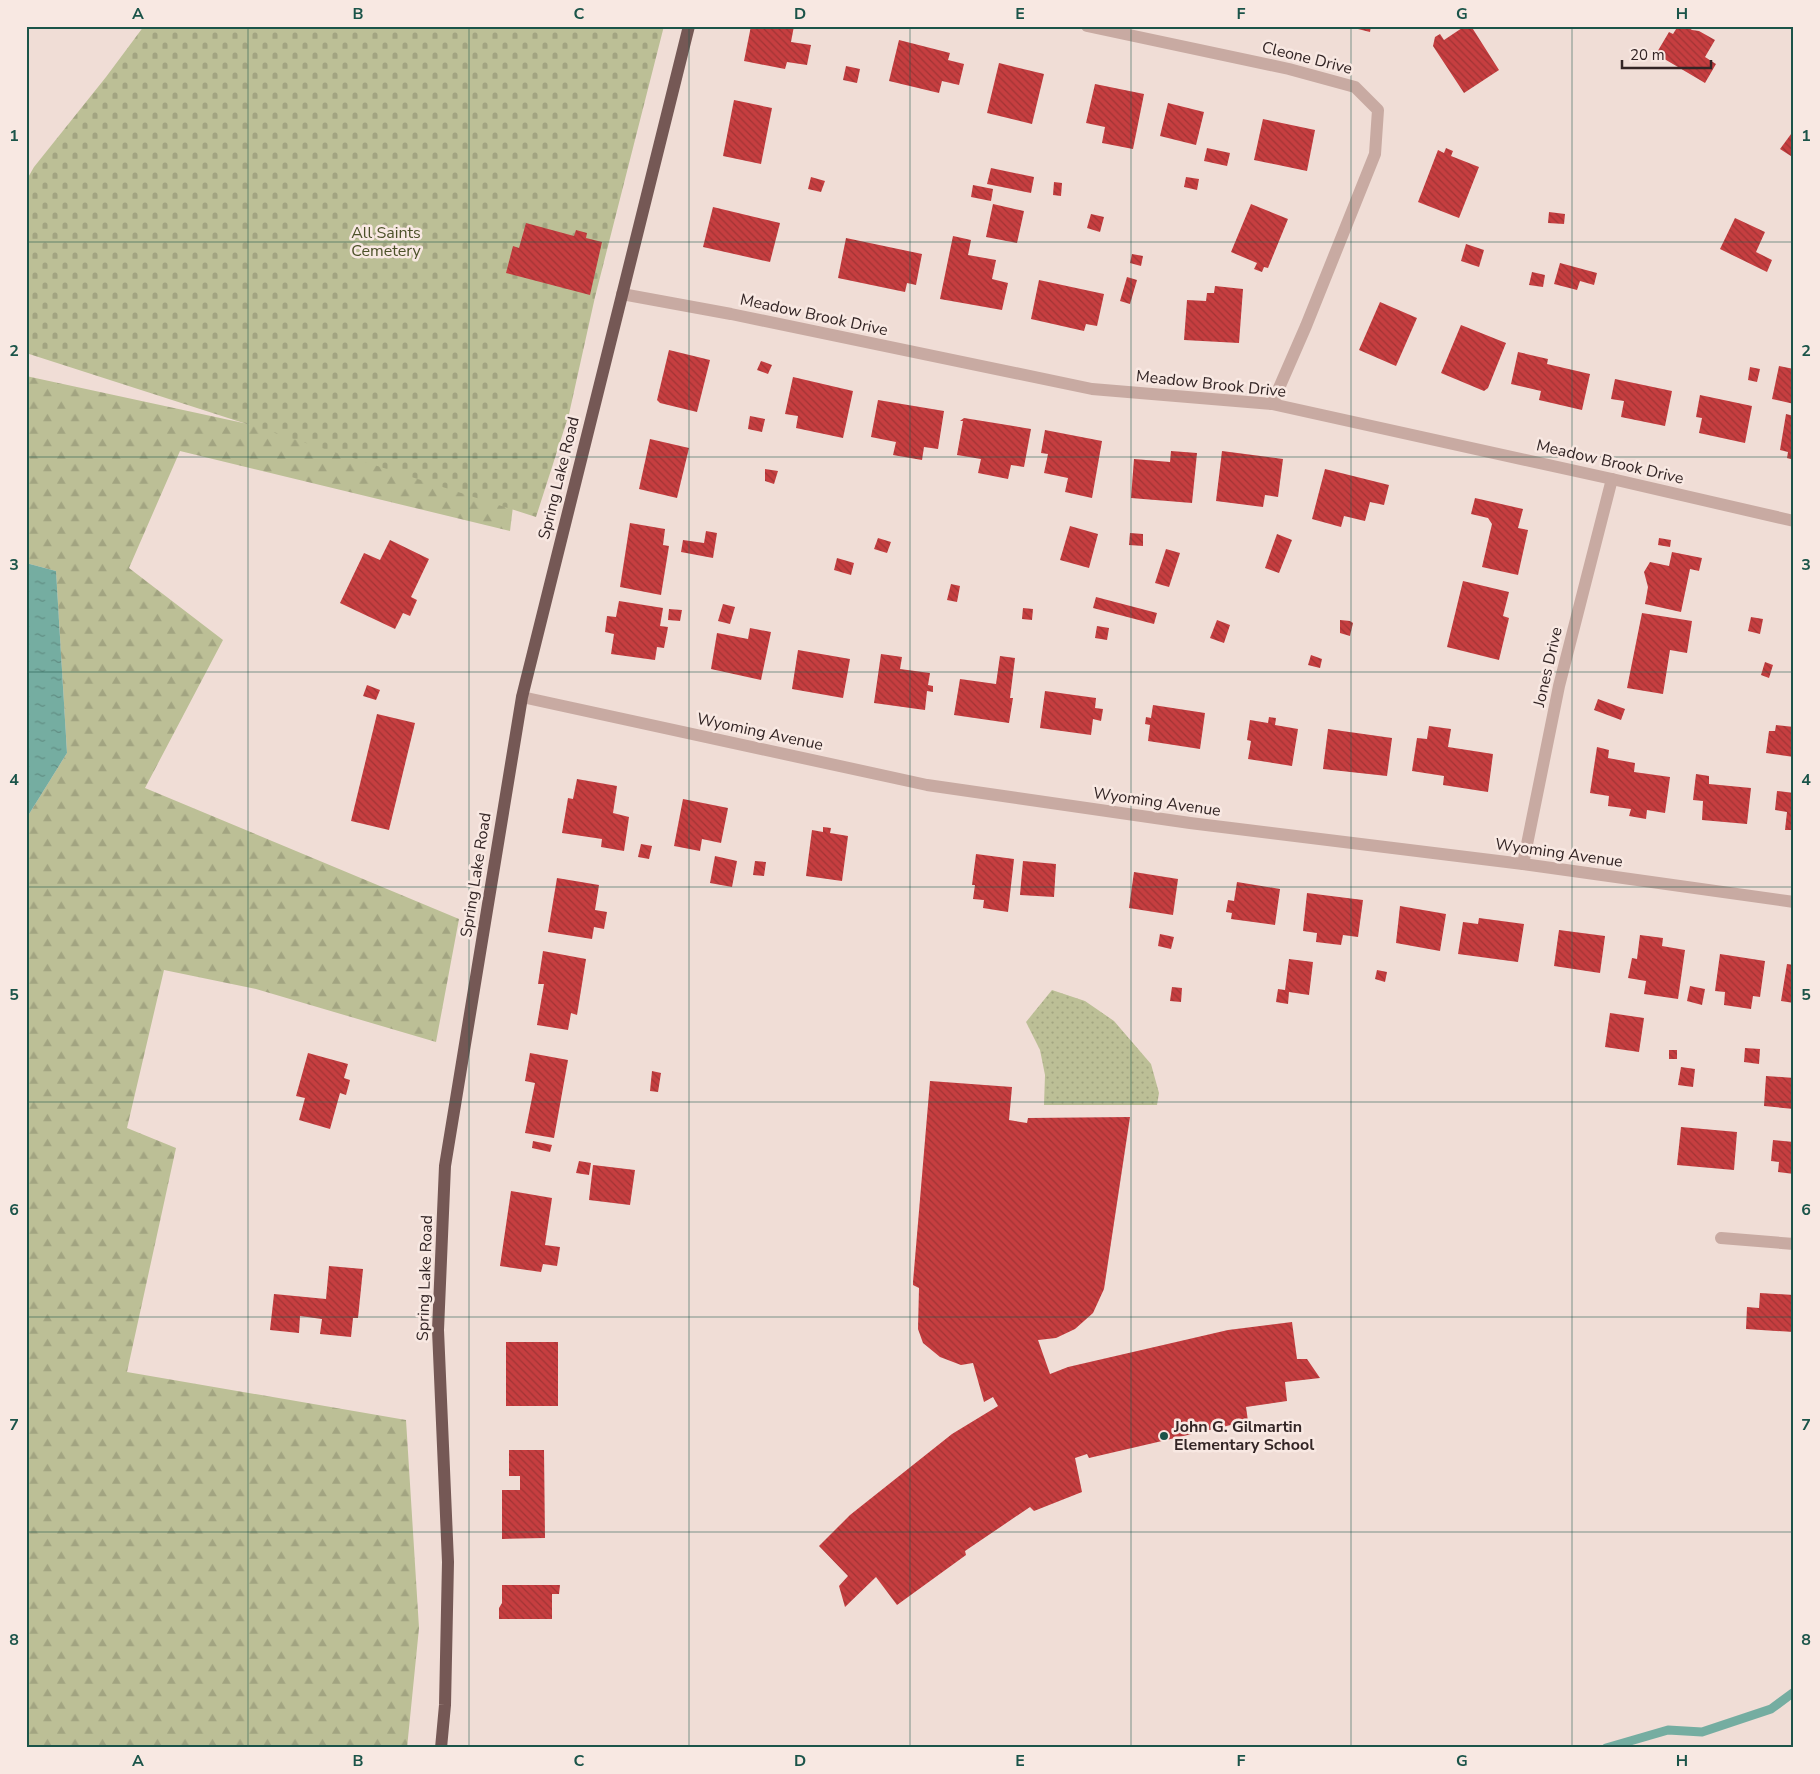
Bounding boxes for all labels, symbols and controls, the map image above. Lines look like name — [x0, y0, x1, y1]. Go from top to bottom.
text: A — [132, 3, 144, 25]
text: B — [352, 3, 364, 25]
text: C — [574, 3, 585, 25]
text: D — [794, 3, 806, 25]
text: E — [1015, 3, 1025, 25]
text: F — [1237, 3, 1246, 25]
text: G — [1456, 3, 1468, 25]
text: H — [1676, 3, 1688, 25]
street label: Cleone Drive — [1259, 36, 1355, 80]
scale bar — [1622, 38, 1711, 70]
text: 20 m — [1630, 45, 1665, 65]
text: 1 — [9, 125, 19, 147]
text: 1 — [1801, 125, 1811, 147]
park label: All Saints Cemetery — [351, 222, 421, 262]
street label: Meadow Brook Drive — [738, 289, 890, 341]
text: 2 — [9, 340, 19, 362]
text: 2 — [1801, 340, 1811, 362]
street label: Meadow Brook Drive — [1135, 365, 1287, 403]
street label: Spring Lake Road — [533, 414, 585, 542]
street label: Meadow Brook Drive — [1534, 434, 1686, 490]
text: 3 — [9, 554, 19, 576]
text: 3 — [1801, 554, 1811, 576]
street label: Jones Drive — [1528, 625, 1568, 710]
street label: Wyoming Avenue — [695, 708, 825, 756]
text: 4 — [9, 769, 19, 791]
text: 4 — [1801, 769, 1811, 791]
street label: Wyoming Avenue — [1092, 782, 1222, 822]
street label: Spring Lake Road — [455, 811, 497, 939]
street label: Wyoming Avenue — [1494, 833, 1624, 873]
text: 5 — [9, 984, 19, 1006]
text: 5 — [1801, 984, 1811, 1006]
text: 6 — [9, 1199, 19, 1221]
text: 6 — [1801, 1199, 1811, 1221]
street label: Spring Lake Road — [412, 1215, 438, 1341]
text: 7 — [9, 1414, 19, 1436]
text: 7 — [1801, 1414, 1811, 1436]
place label: John G. Gilmartin Elementary School — [1173, 1416, 1314, 1456]
marker: John G. Gilmartin Elementary School — [1158, 1430, 1170, 1442]
text: 8 — [9, 1629, 19, 1651]
text: 8 — [1801, 1629, 1811, 1651]
text: A — [132, 1750, 144, 1772]
text: B — [352, 1750, 364, 1772]
text: C — [574, 1750, 585, 1772]
text: D — [794, 1750, 806, 1772]
text: E — [1015, 1750, 1025, 1772]
text: F — [1237, 1750, 1246, 1772]
text: G — [1456, 1750, 1468, 1772]
text: H — [1676, 1750, 1688, 1772]

